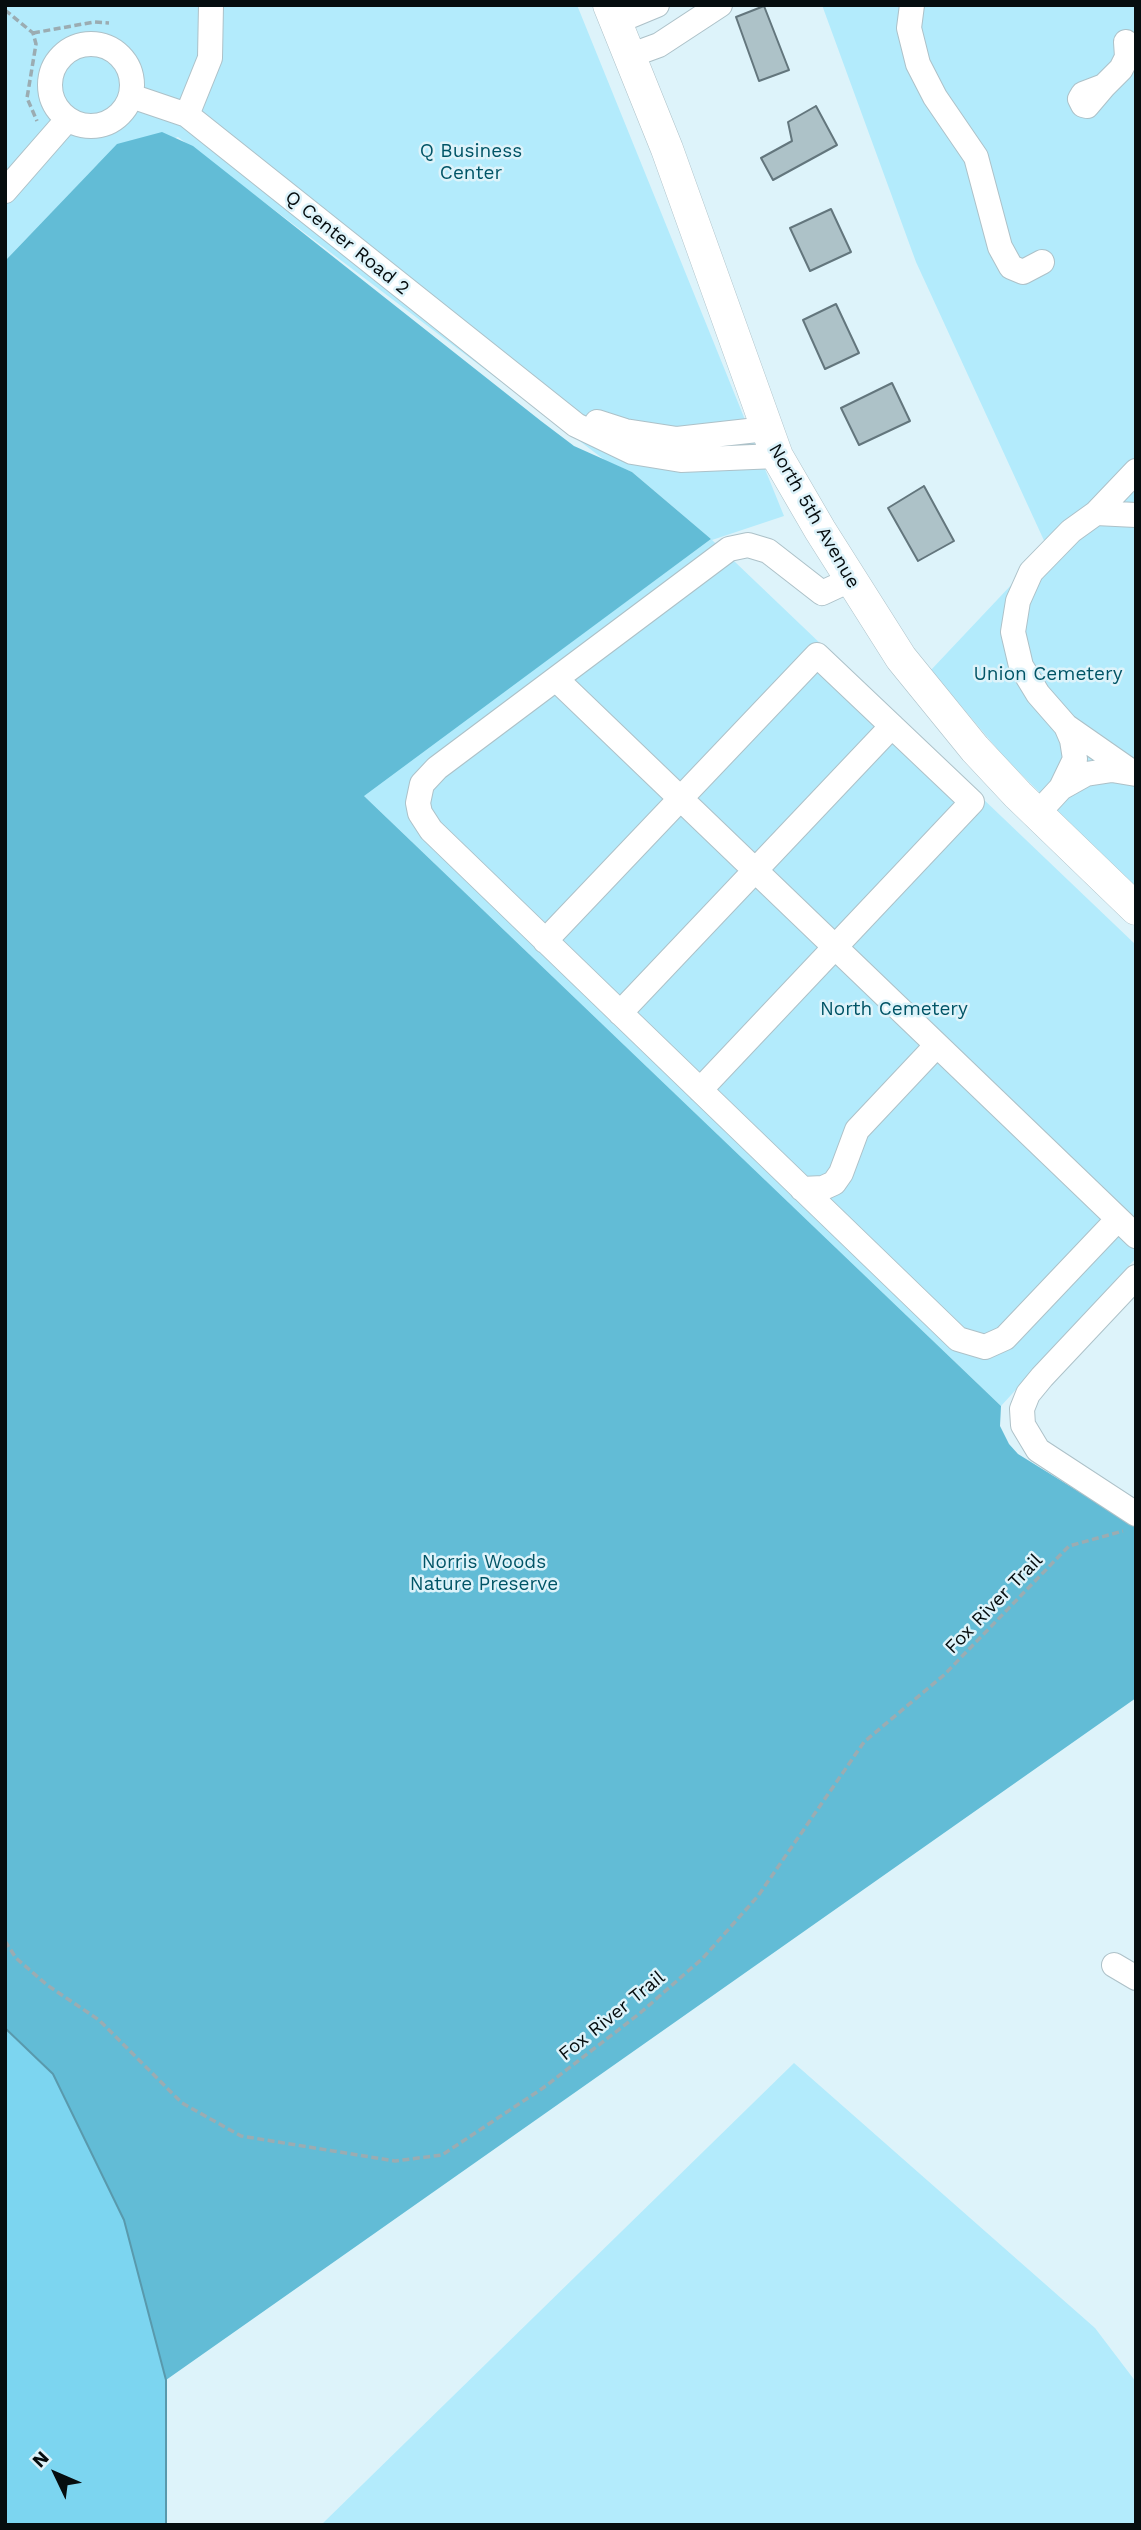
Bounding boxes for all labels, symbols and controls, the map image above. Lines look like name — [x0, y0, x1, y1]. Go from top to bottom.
park label: Q Business Center — [420, 140, 522, 184]
street label: Q Center Road 2 — [280, 186, 414, 300]
street label: North 5th Avenue — [763, 440, 865, 592]
park label: Union Cemetery — [973, 663, 1123, 685]
park label: North Cemetery — [820, 998, 968, 1020]
street label: Fox River Trail — [941, 1549, 1047, 1659]
park label: Norris Woods Nature Preserve — [410, 1551, 558, 1595]
street label: Fox River Trail — [554, 1966, 670, 2066]
north arrow — [21, 2439, 91, 2509]
text: N — [27, 2446, 54, 2472]

